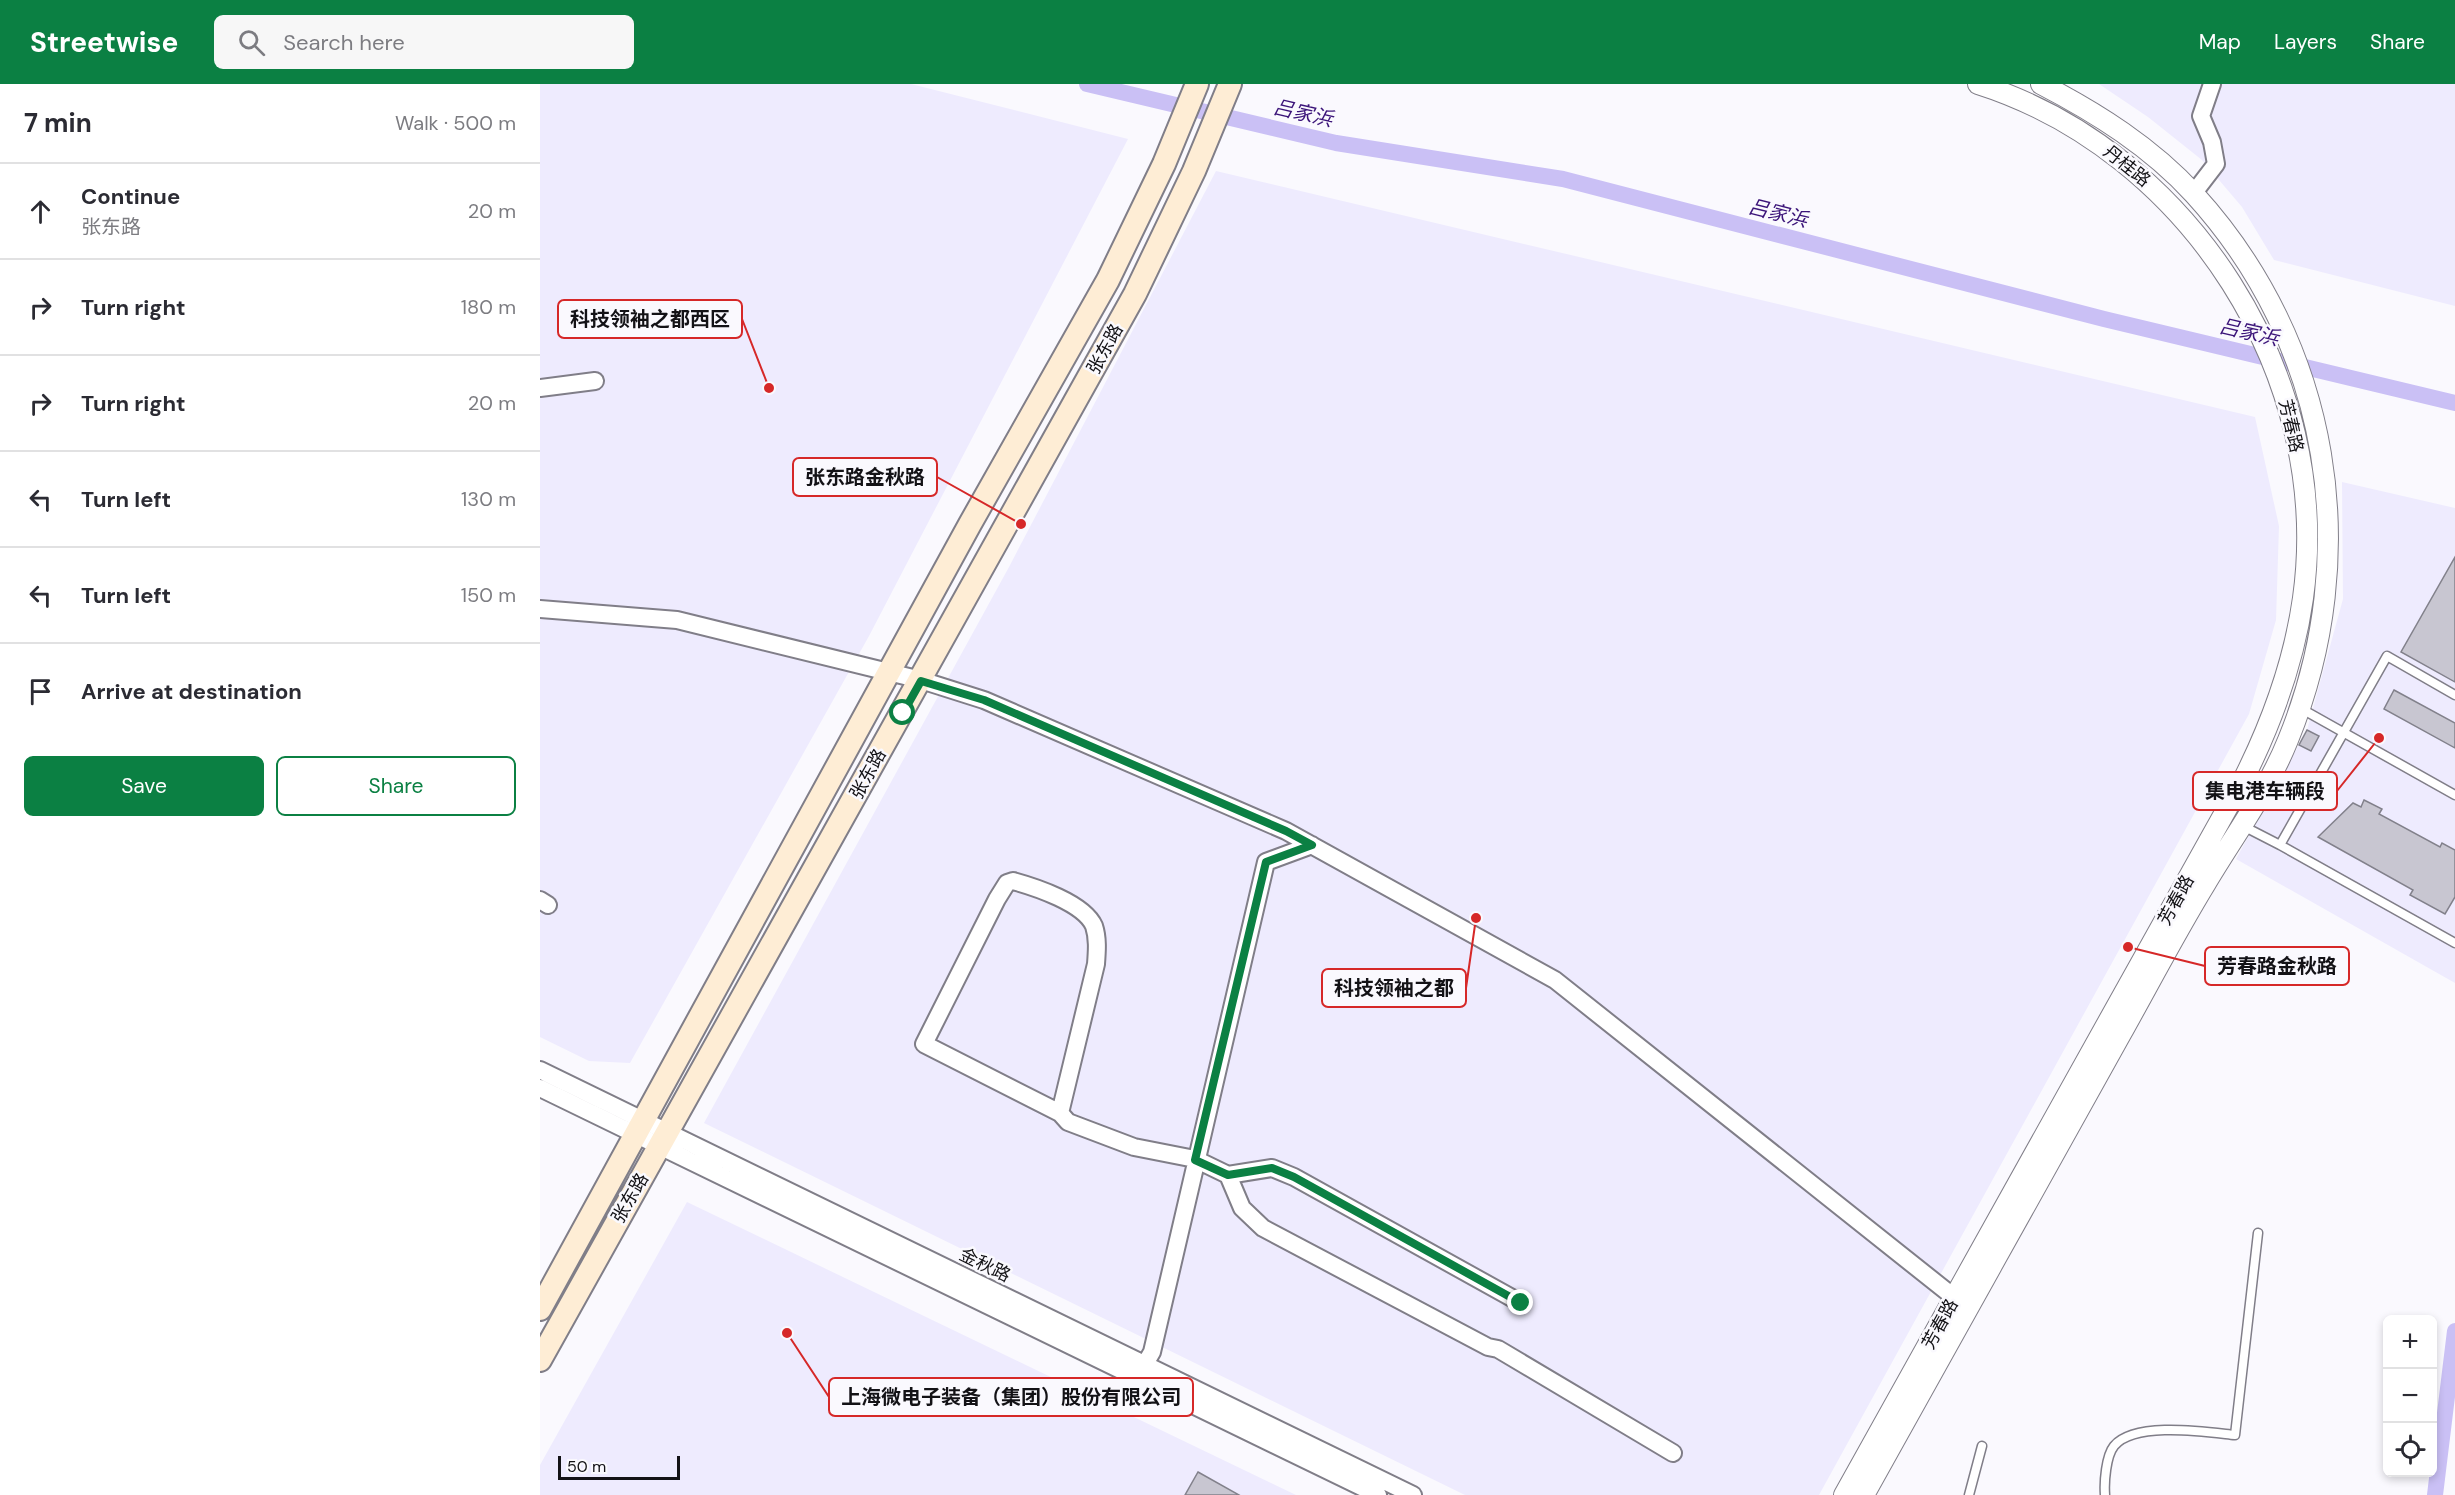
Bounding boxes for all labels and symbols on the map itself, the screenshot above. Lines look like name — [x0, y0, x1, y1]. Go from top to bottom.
water label: 吕家浜 — [1271, 94, 1337, 133]
street label: 丹桂路 — [2098, 140, 2156, 192]
water label: 吕家浜 — [1746, 193, 1812, 233]
callout: 科技领袖之都西区 — [558, 300, 742, 338]
text: 科技领袖之都西区 — [570, 306, 730, 332]
water label: 吕家浜 — [2217, 313, 2283, 352]
street label: 张东路 — [1081, 320, 1129, 378]
street label: 芳春路 — [2273, 397, 2309, 455]
callout: 张东路金秋路 — [793, 458, 937, 496]
text: 张东路金秋路 — [805, 464, 925, 490]
route start — [889, 699, 915, 725]
street label: 张东路 — [844, 745, 892, 803]
callout: 集电港车辆段 — [2193, 772, 2337, 810]
text: 集电港车辆段 — [2205, 778, 2325, 804]
street label: 芳春路 — [2152, 871, 2200, 929]
callout: 芳春路金秋路 — [2205, 947, 2349, 985]
text: 芳春路金秋路 — [2217, 953, 2337, 979]
callout: 科技领袖之都 — [1322, 969, 1466, 1007]
text: 科技领袖之都 — [1334, 975, 1454, 1001]
street label: 张东路 — [606, 1169, 654, 1227]
street label: 金秋路 — [955, 1242, 1015, 1288]
route end — [1507, 1289, 1533, 1315]
street label: 芳春路 — [1916, 1295, 1964, 1353]
callout: 上海微电子装备（集团）股份有限公司 — [829, 1378, 1193, 1416]
text: 上海微电子装备（集团）股份有限公司 — [841, 1384, 1181, 1410]
scale bar — [558, 1453, 680, 1480]

